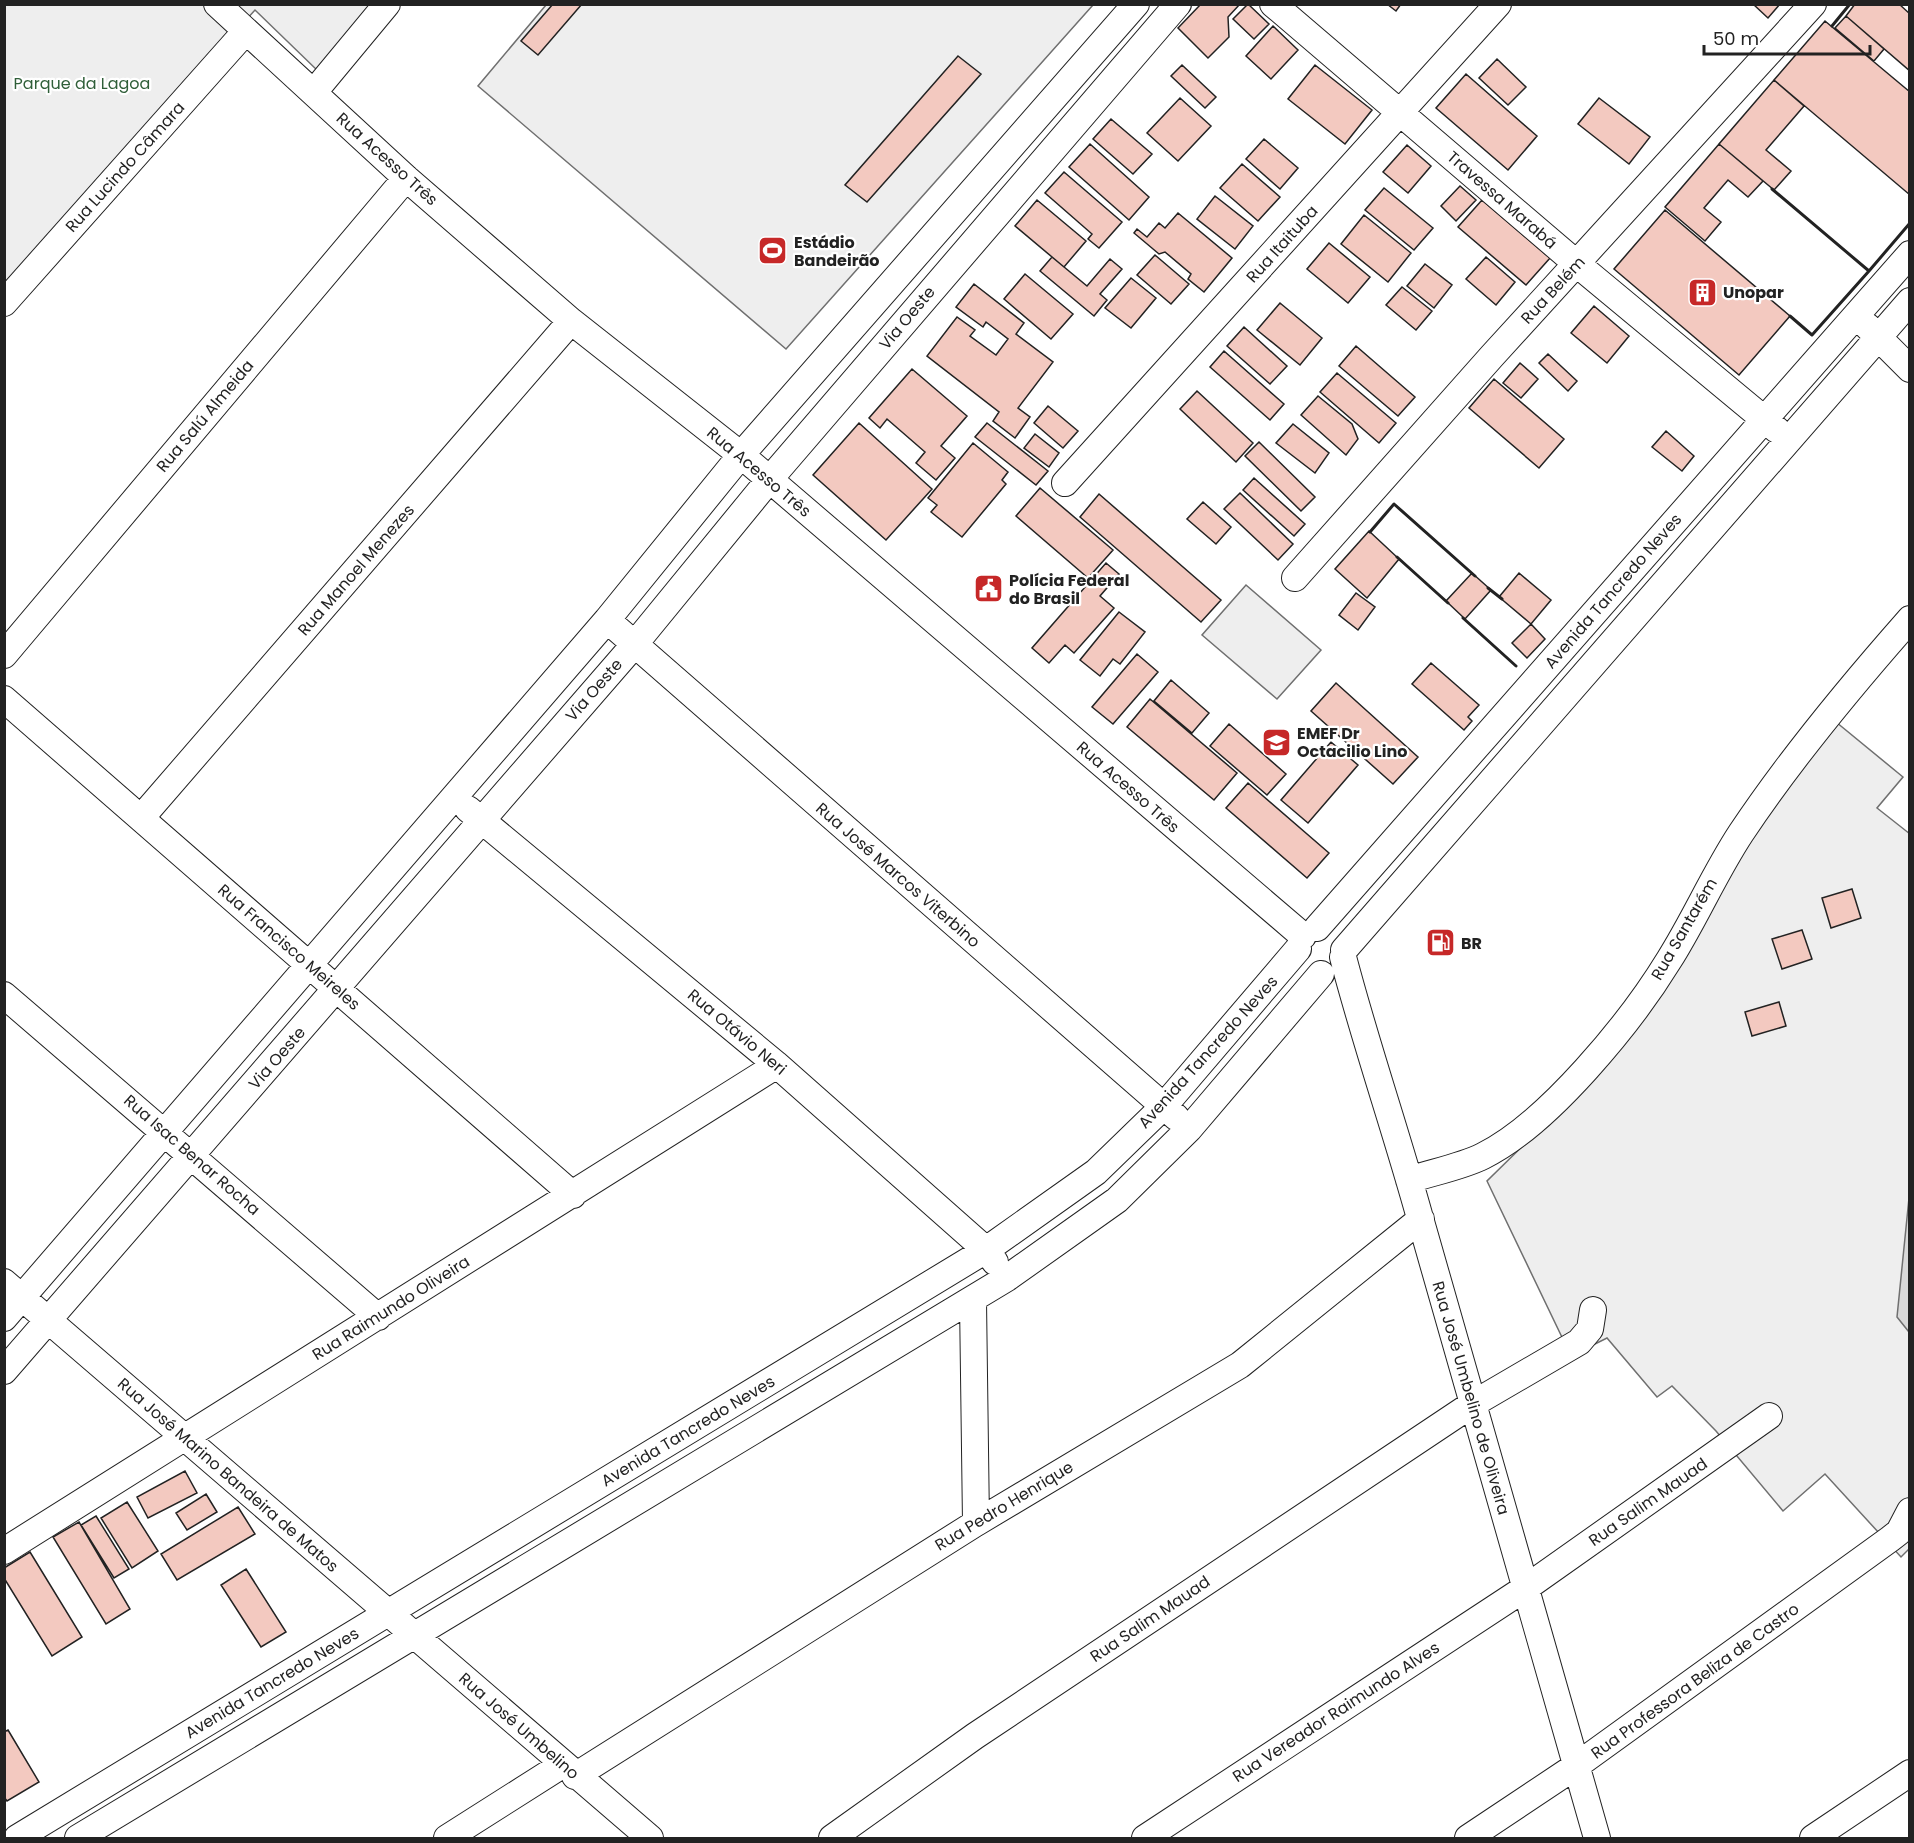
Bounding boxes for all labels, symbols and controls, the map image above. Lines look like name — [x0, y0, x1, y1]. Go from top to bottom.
scale bar — [1704, 18, 1870, 56]
text: 50 m — [1713, 26, 1759, 51]
park label: Parque da Lagoa — [14, 72, 150, 95]
street label: Rua Lucindo Câmara — [60, 97, 190, 237]
street label: Rua Acesso Três — [331, 107, 443, 211]
street label: Travessa Marabá — [1442, 146, 1562, 254]
street label: Rua Itaituba — [1241, 200, 1323, 288]
place label: Estádio Bandeirão — [794, 231, 880, 272]
sports icon: Estádio Bandeirão — [757, 235, 789, 267]
street label: Rua Belém — [1516, 251, 1590, 329]
building icon: Unopar — [1686, 276, 1718, 308]
street label: Via Oeste — [874, 281, 940, 355]
place label: Unopar — [1723, 281, 1784, 304]
street label: Rua Salú Almeida — [151, 355, 259, 477]
street label: Rua Acesso Três — [702, 422, 816, 522]
street label: Rua Manoel Menezes — [292, 499, 420, 641]
street label: Avenida Tancredo Neves — [1539, 508, 1687, 674]
place label: Polícia Federal do Brasil — [1009, 569, 1129, 610]
public building icon: Polícia Federal do Brasil — [972, 573, 1004, 605]
street label: Via Oeste — [560, 654, 628, 726]
place label: EMEF Dr Octacilio Lino — [1297, 722, 1407, 763]
school or university icon: EMEF Dr Octacilio Lino — [1260, 726, 1292, 758]
street label: Rua Acesso Três — [1072, 736, 1184, 838]
street label: Rua José Marcos Viterbino — [811, 797, 985, 953]
street label: Rua Santarém — [1645, 874, 1723, 984]
street label: Rua Francisco Meireles — [213, 879, 365, 1015]
fuel station icon: BR — [1424, 927, 1456, 959]
place label: BR — [1461, 932, 1482, 955]
street label: Avenida Tancredo Neves — [1133, 970, 1283, 1134]
street label: Rua Otávio Neri — [683, 984, 791, 1080]
street label: Via Oeste — [243, 1022, 311, 1094]
street label: Rua Isac Benar Rocha — [119, 1089, 265, 1221]
street label: Rua Raimundo Oliveira — [308, 1250, 474, 1366]
street label: Rua José Umbelino de Oliveira — [1427, 1278, 1515, 1518]
street label: Avenida Tancredo Neves — [597, 1370, 779, 1492]
street label: Rua José Marino Bandeira de Matos — [112, 1372, 344, 1578]
street label: Rua Salim Mauad — [1584, 1452, 1712, 1552]
street label: Rua Pedro Henrique — [931, 1456, 1078, 1556]
street label: Rua Salim Mauad — [1085, 1570, 1215, 1668]
street label: Rua Professora Beliza de Castro — [1586, 1598, 1804, 1764]
street label: Avenida Tancredo Neves — [181, 1622, 363, 1744]
street label: Rua Vereador Raimundo Alves — [1228, 1636, 1444, 1788]
street label: Rua José Umbelino — [454, 1667, 584, 1785]

